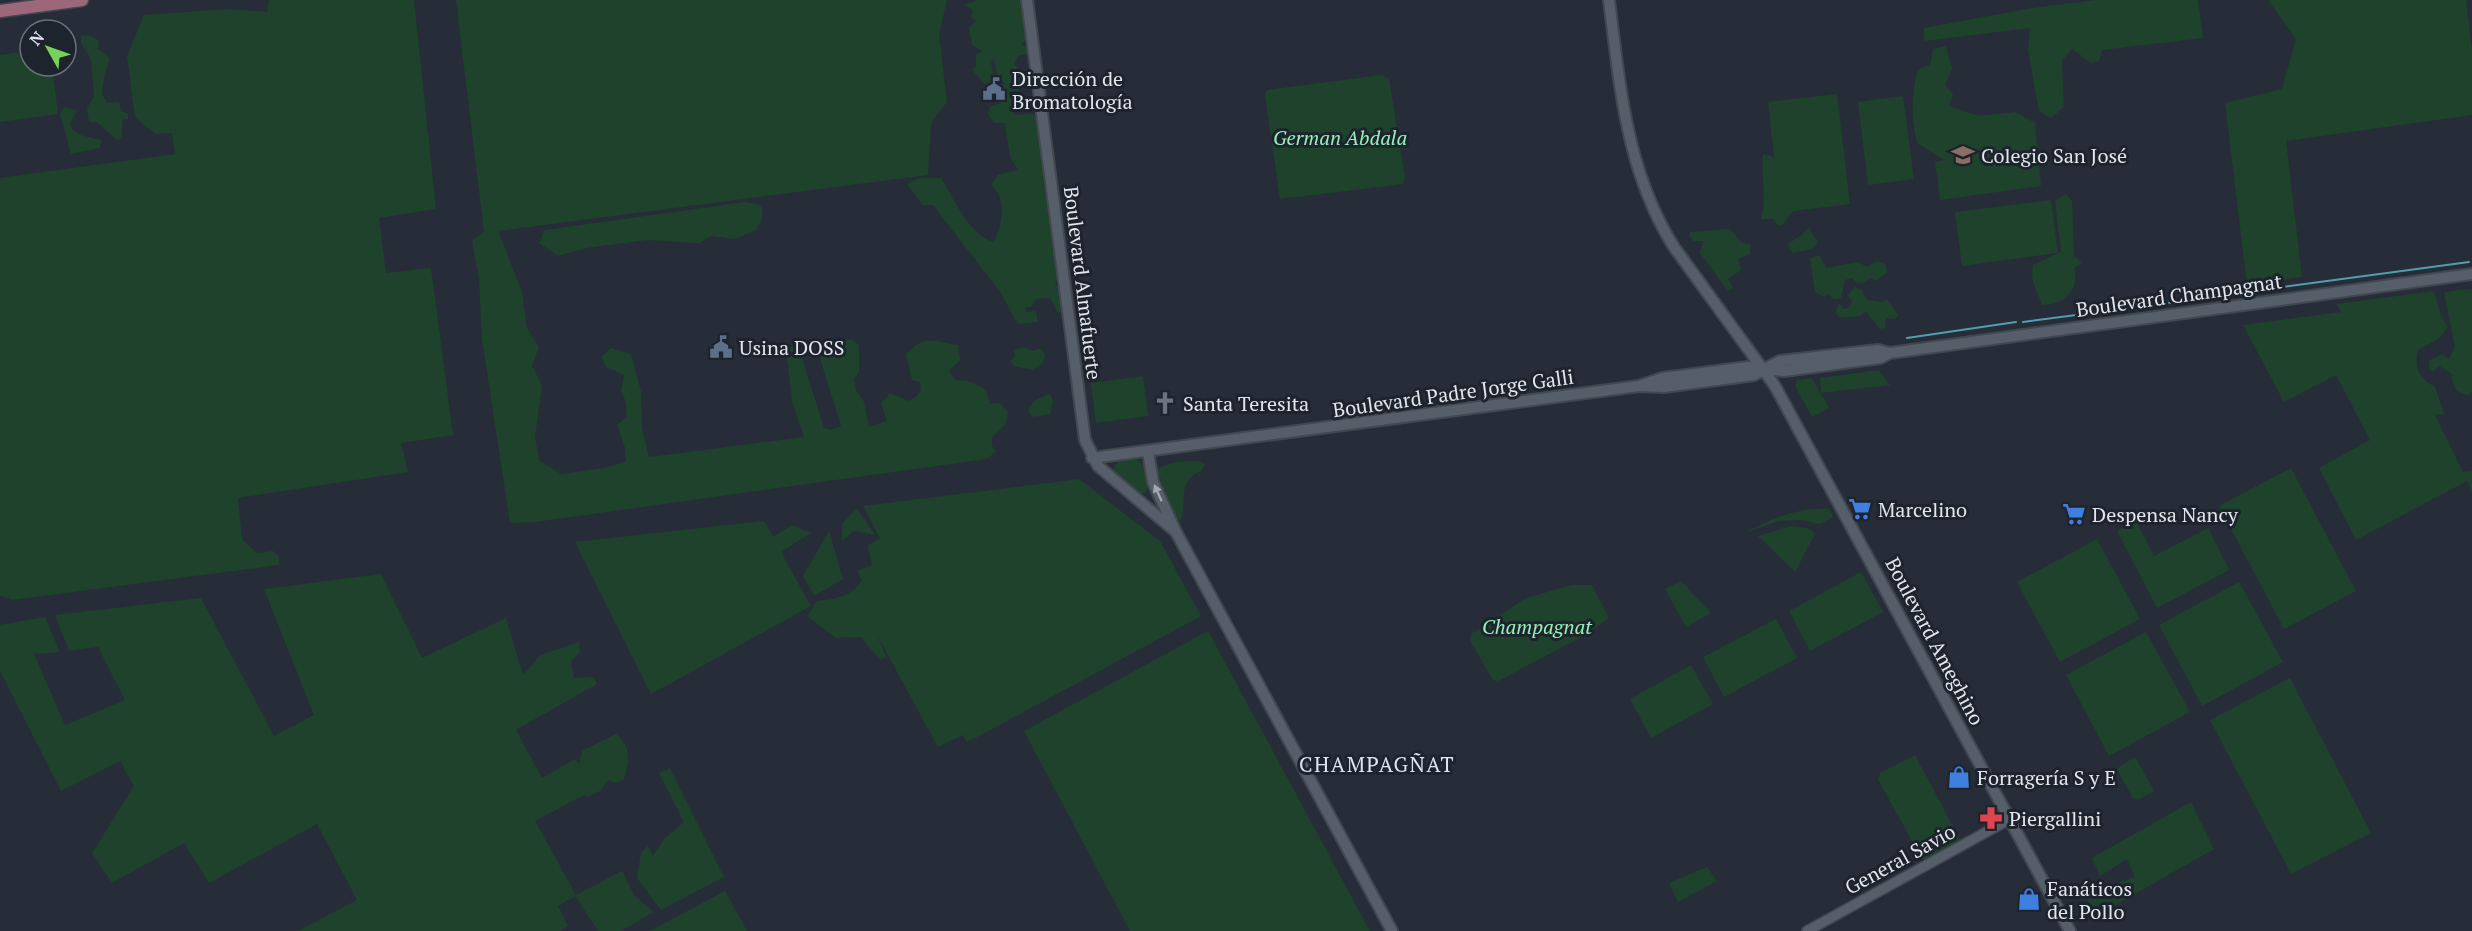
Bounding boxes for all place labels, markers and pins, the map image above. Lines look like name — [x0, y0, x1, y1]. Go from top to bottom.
place label: Dirección de Bromatología — [1012, 65, 1133, 115]
public building icon: Dirección de Bromatología — [981, 76, 1007, 102]
school or university icon: Colegio San José — [1950, 142, 1976, 168]
place label: Colegio San José — [1981, 142, 2127, 169]
public building icon: Usina DOSS — [708, 334, 734, 360]
place label: Usina DOSS — [739, 334, 844, 361]
church icon: Santa Teresita — [1152, 390, 1178, 416]
place label: Santa Teresita — [1183, 390, 1309, 417]
supermarket icon: Marcelino — [1847, 496, 1873, 522]
place label: Marcelino — [1878, 496, 1967, 523]
supermarket icon: Despensa Nancy — [2061, 501, 2087, 527]
place label: Despensa Nancy — [2092, 501, 2239, 528]
shop icon: Forragería S y E — [1946, 764, 1972, 790]
place label: Forragería S y E — [1977, 764, 2116, 791]
pharmacy icon: Piergallini — [1978, 805, 2004, 831]
place label: Piergallini — [2009, 805, 2101, 832]
place label: Fanáticos del Pollo — [2047, 875, 2132, 925]
shop icon: Fanáticos del Pollo — [2016, 886, 2042, 912]

